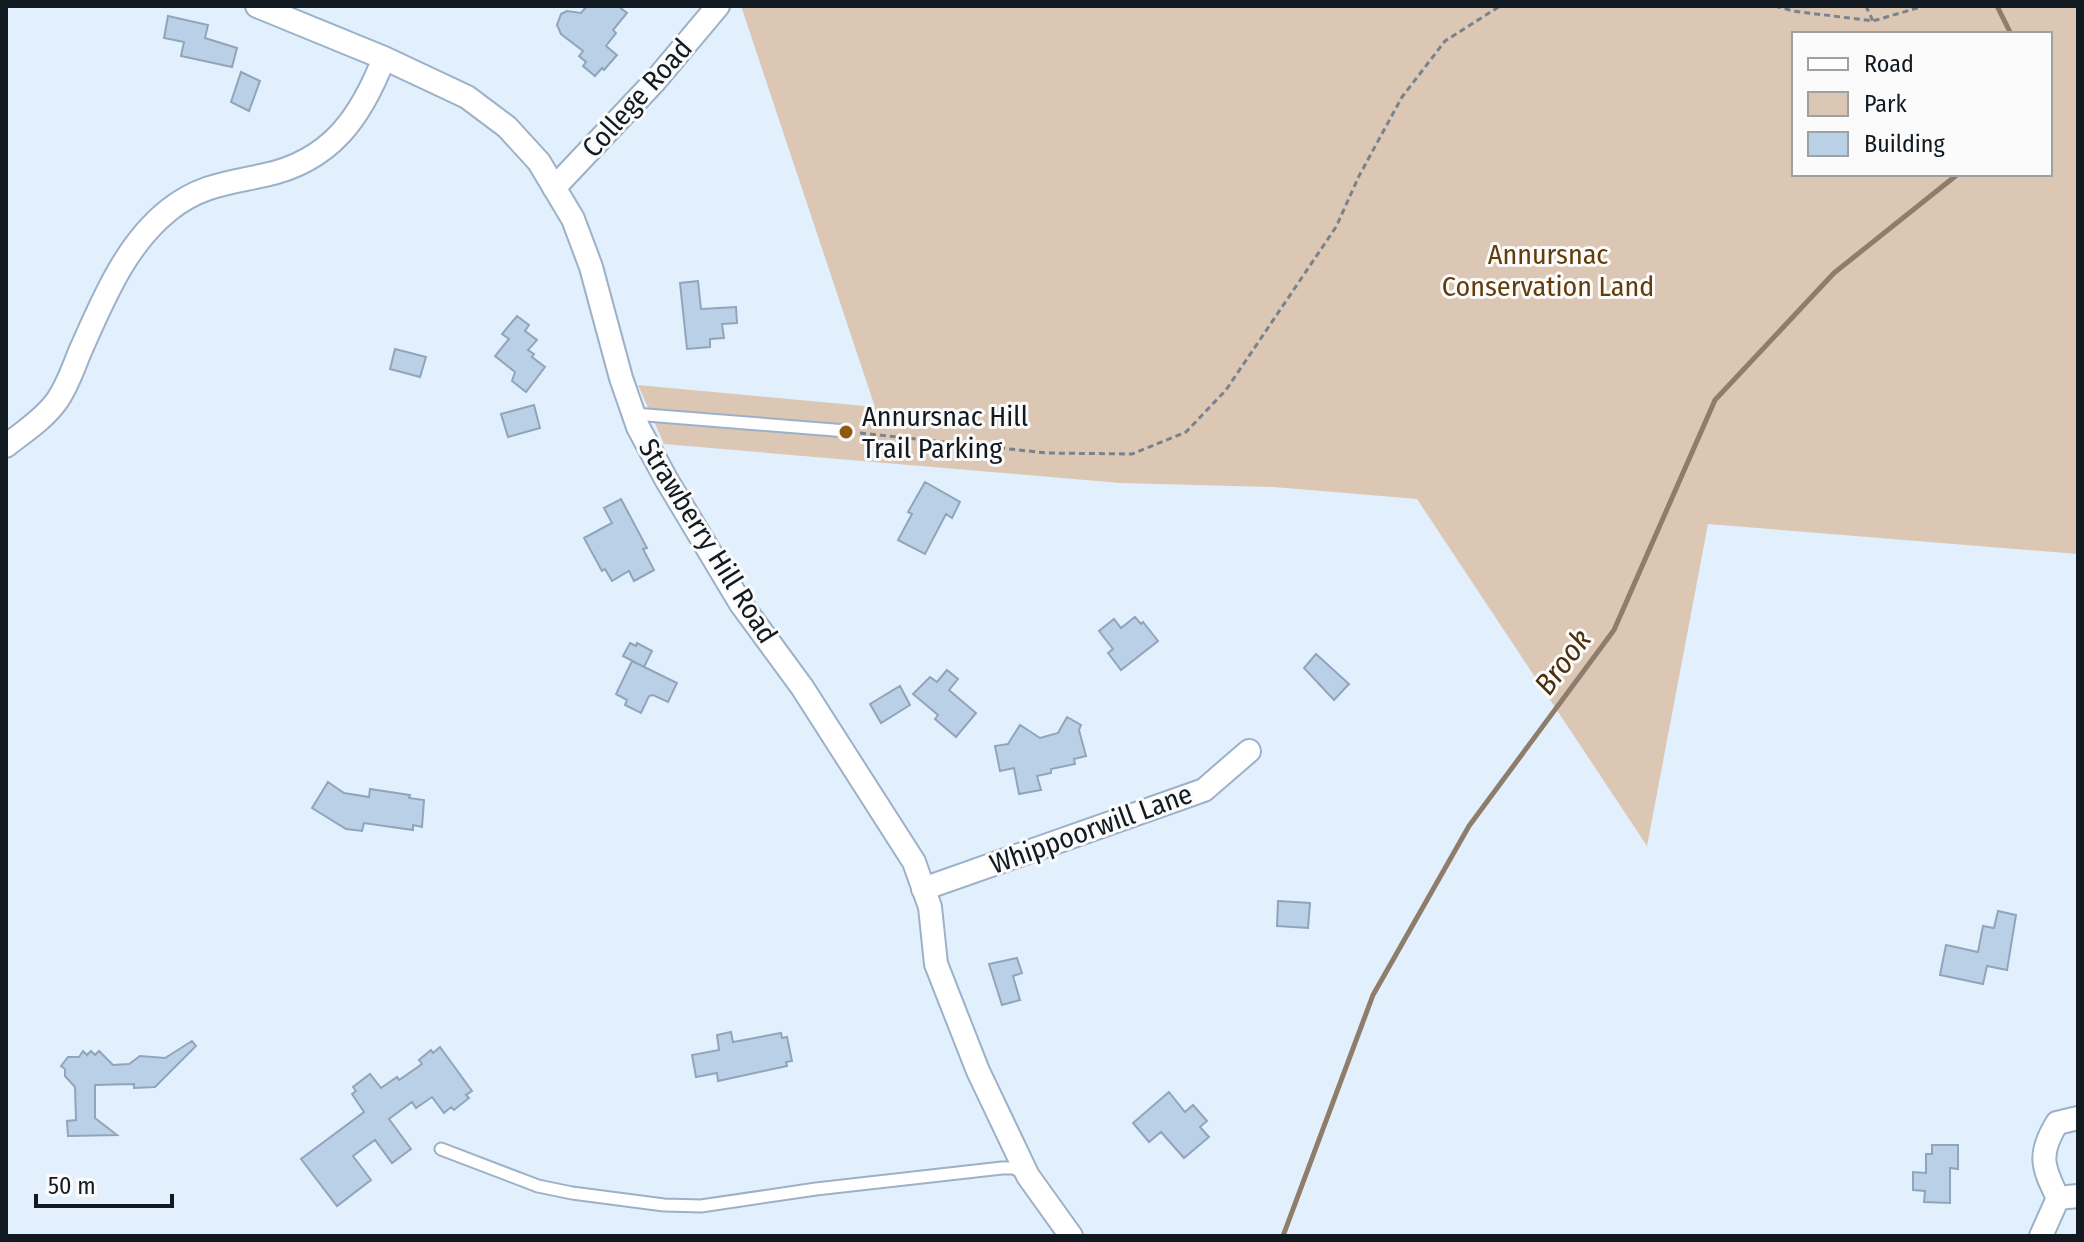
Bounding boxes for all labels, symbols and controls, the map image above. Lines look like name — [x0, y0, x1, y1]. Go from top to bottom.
street label: College Road — [575, 32, 699, 164]
legend — [1792, 32, 2052, 176]
text: Road — [1864, 50, 1914, 78]
text: Park — [1864, 90, 1907, 118]
text: Building — [1864, 130, 1946, 158]
park label: Annursnac Conservation Land — [1442, 238, 1654, 303]
place label: Annursnac Hill Trail Parking — [862, 400, 1028, 465]
marker: Annursnac Hill Trail Parking — [837, 423, 855, 441]
street label: Strawberry Hill Road — [632, 433, 784, 649]
water label: Brook — [1527, 622, 1599, 702]
street label: Whippoorwill Lane — [985, 777, 1197, 881]
scale bar — [36, 1158, 172, 1208]
text: 50 m — [48, 1172, 96, 1200]

